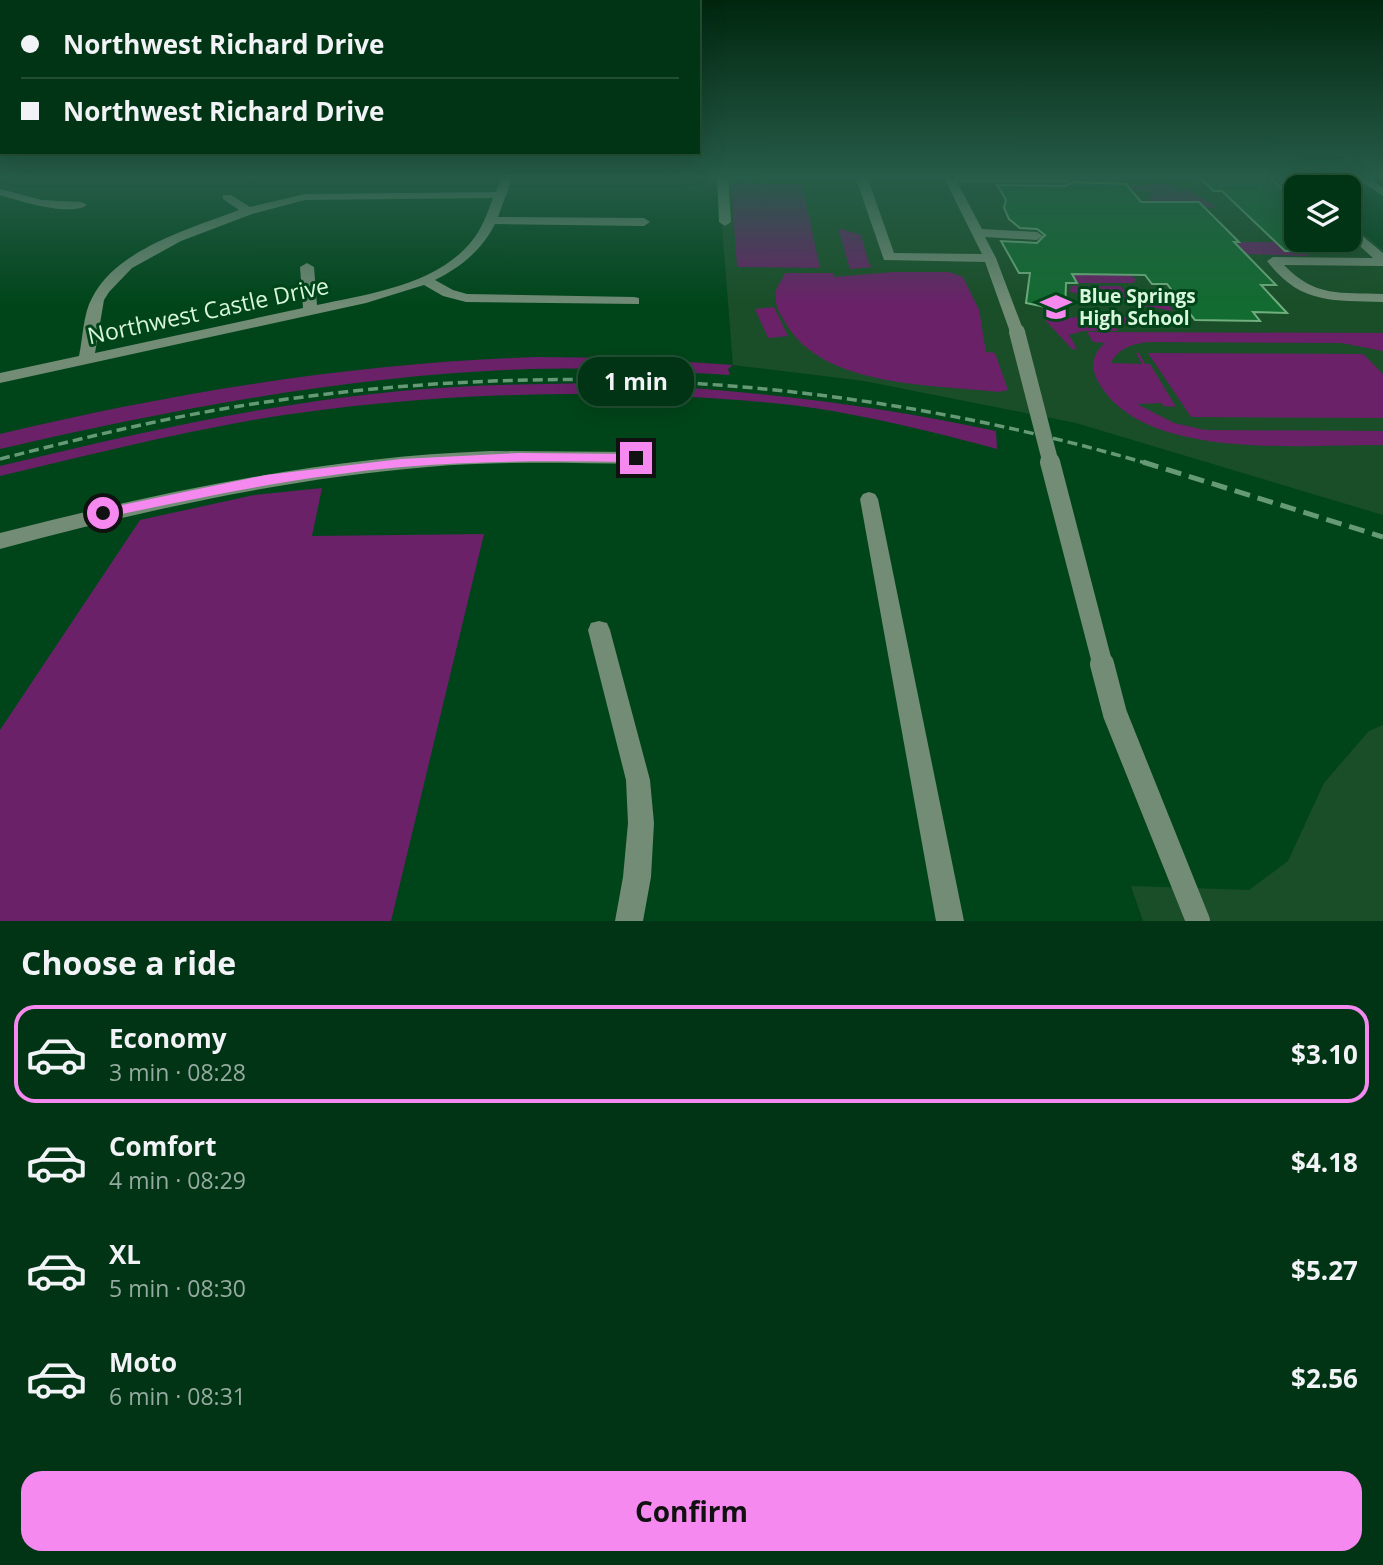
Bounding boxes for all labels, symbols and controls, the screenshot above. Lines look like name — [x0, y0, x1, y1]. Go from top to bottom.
text: Northwest Richard Drive — [63, 26, 384, 62]
text: Northwest Richard Drive — [63, 93, 384, 129]
map controls — [1284, 175, 1361, 252]
button: layers — [1284, 175, 1361, 252]
street label: Northwest Castle Drive — [84, 269, 332, 351]
place label: Blue Springs High School — [1079, 283, 1196, 331]
school or university icon: Blue Springs High School — [1039, 290, 1073, 324]
callout: 1 min — [578, 356, 694, 406]
text: 1 min — [604, 365, 668, 397]
route end — [620, 442, 652, 474]
route start — [87, 497, 119, 529]
text: Choose a ride — [21, 941, 236, 984]
text: Economy — [109, 1020, 227, 1056]
icon: car — [25, 1023, 88, 1086]
text: $3.10 — [1291, 1036, 1358, 1072]
text: 3 min · 08:28 — [109, 1056, 246, 1088]
text: Comfort — [109, 1128, 216, 1164]
icon: car — [25, 1131, 88, 1194]
text: $4.18 — [1291, 1144, 1358, 1180]
text: 4 min · 08:29 — [109, 1164, 246, 1196]
text: XL — [109, 1236, 141, 1272]
icon: car — [25, 1239, 88, 1302]
text: $5.27 — [1291, 1252, 1358, 1288]
text: 5 min · 08:30 — [109, 1272, 246, 1304]
text: Moto — [109, 1344, 177, 1380]
icon: car — [25, 1347, 88, 1410]
text: $2.56 — [1291, 1360, 1358, 1396]
text: 6 min · 08:31 — [109, 1380, 246, 1412]
button: Confirm — [21, 1471, 1362, 1551]

